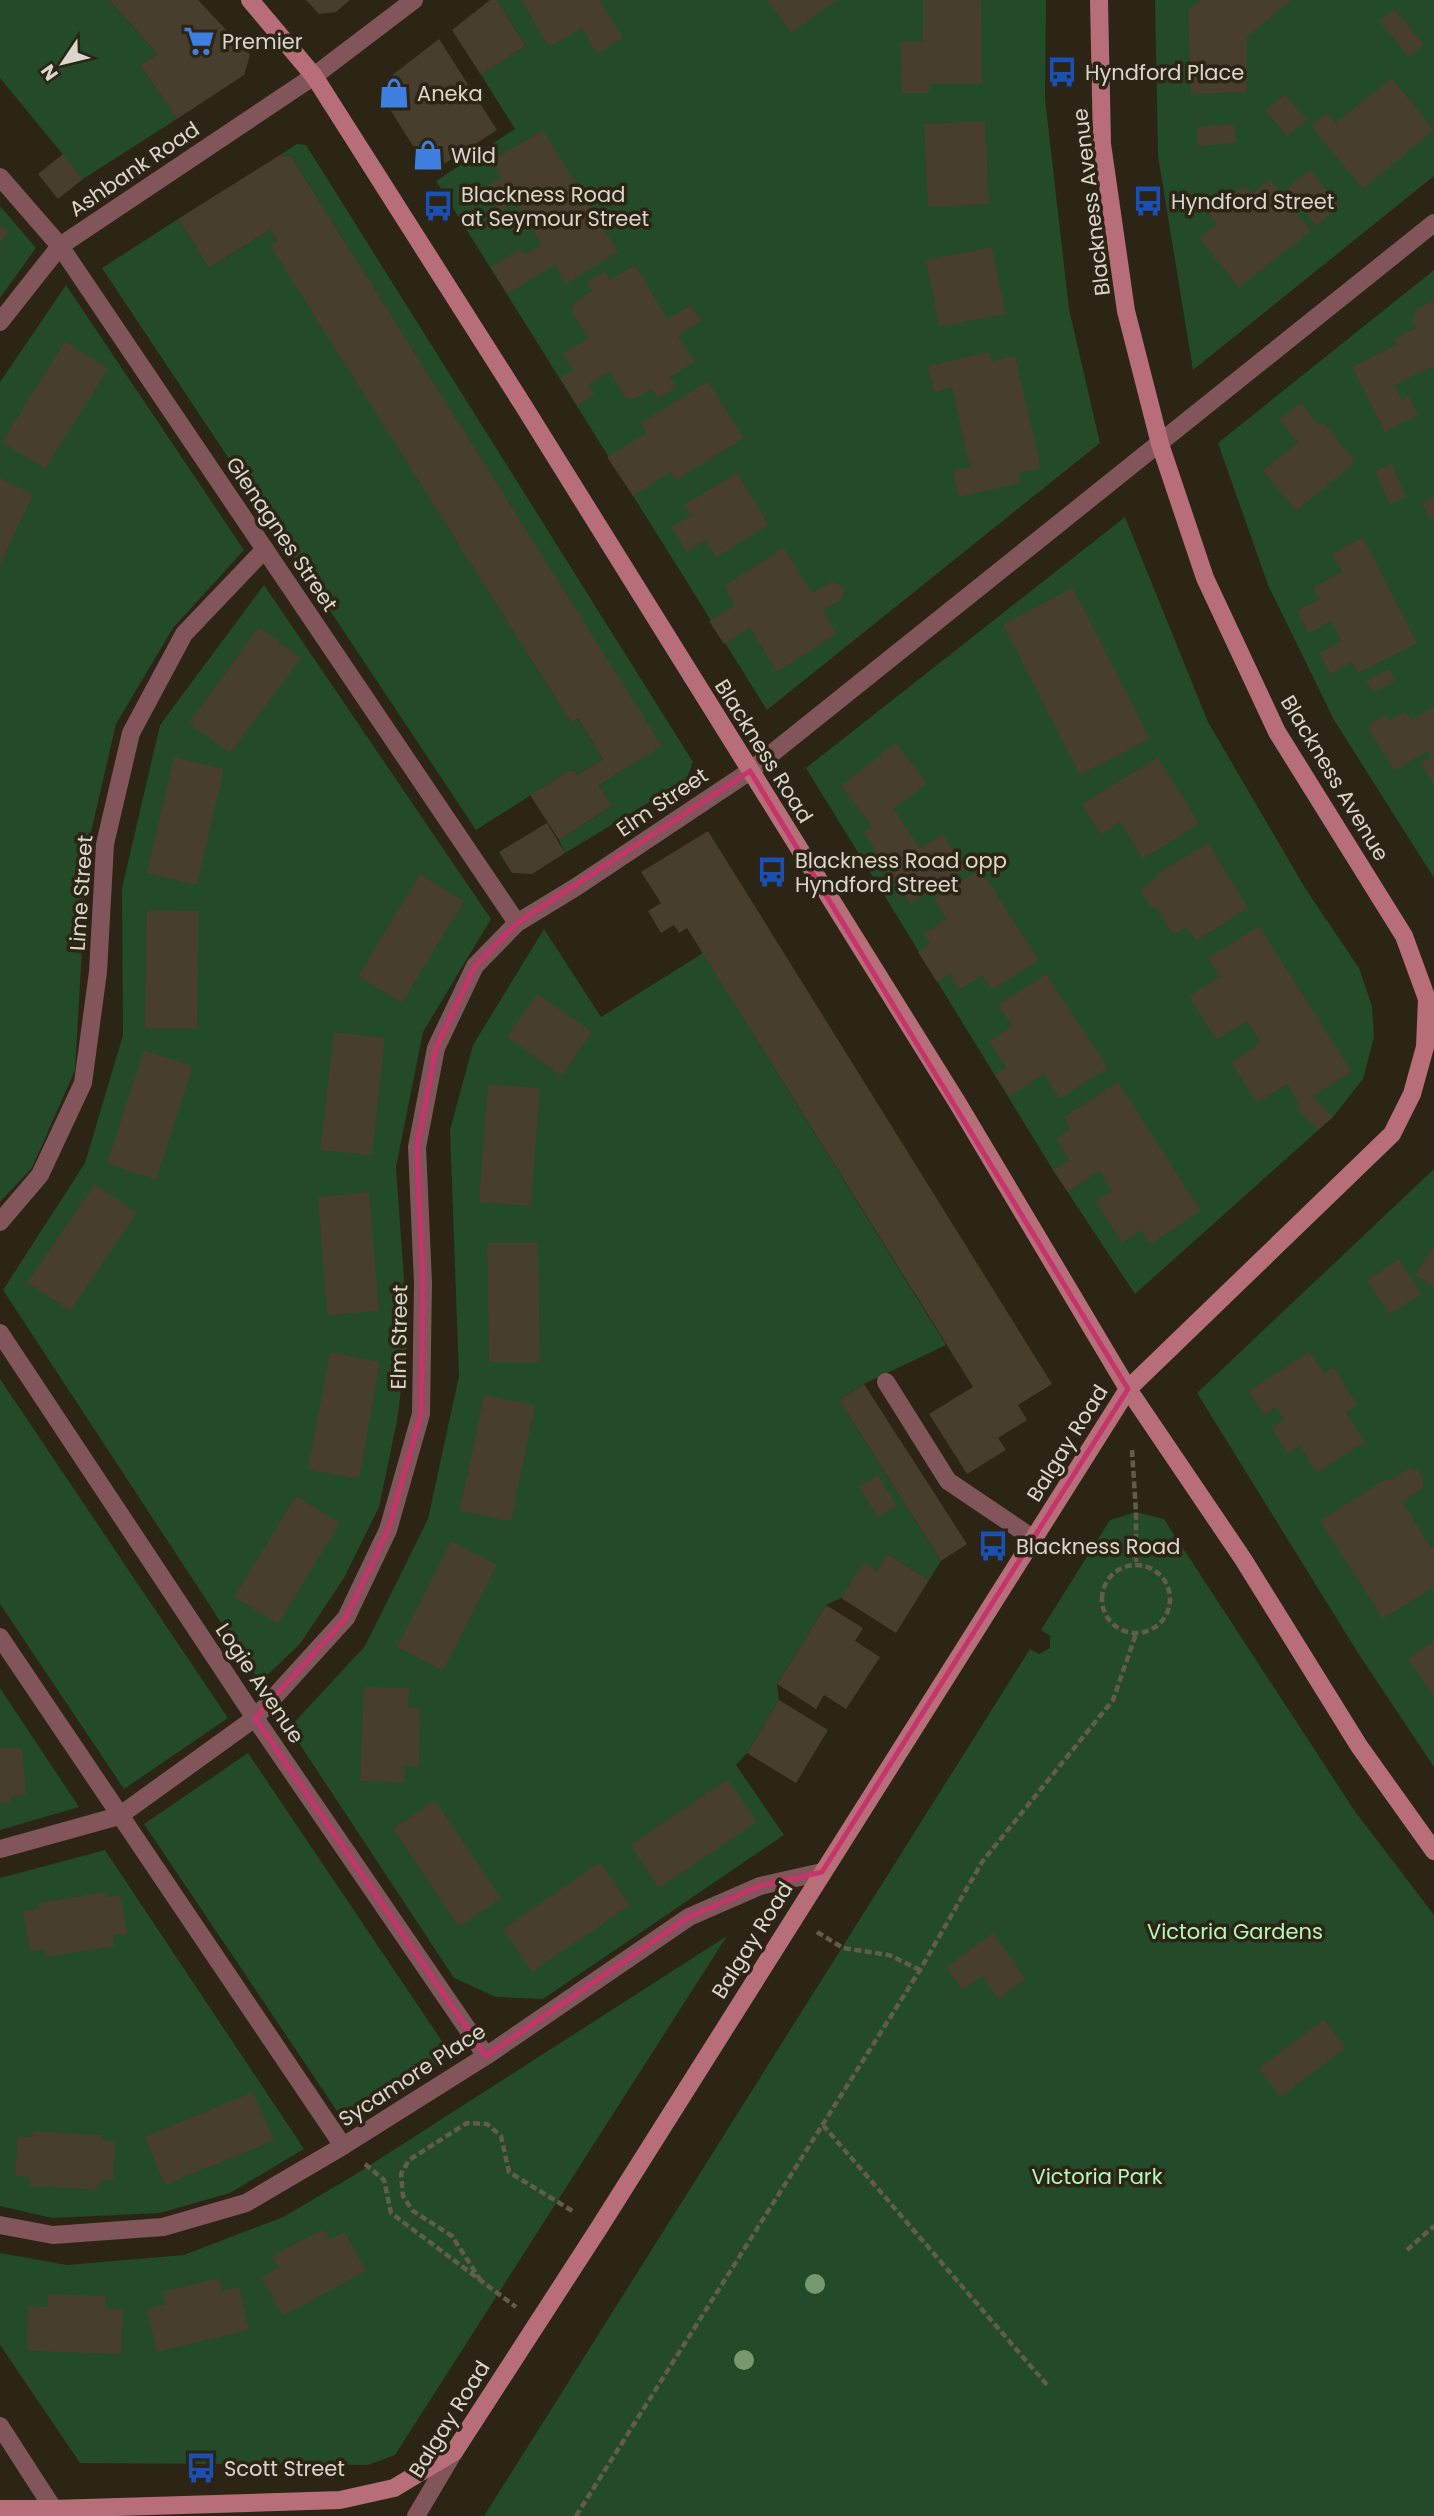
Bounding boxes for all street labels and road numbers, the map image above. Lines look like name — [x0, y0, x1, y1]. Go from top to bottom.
street label: Blackness Avenue — [1065, 107, 1117, 297]
street label: Ashbank Road — [63, 115, 205, 223]
street label: Glenagnes Street — [219, 451, 345, 617]
street label: Blackness Road — [708, 674, 820, 828]
street label: Blackness Avenue — [1274, 690, 1396, 866]
street label: Elm Street — [611, 761, 713, 843]
street label: Lime Street — [62, 834, 100, 952]
street label: Elm Street — [384, 1284, 414, 1390]
street label: Balgay Road — [1020, 1379, 1114, 1507]
street label: Logie Avenue — [209, 1617, 311, 1749]
street label: Balgay Road — [705, 1876, 799, 2004]
street label: Sycamore Place — [333, 2017, 491, 2133]
street label: Balgay Road — [402, 2355, 496, 2483]

